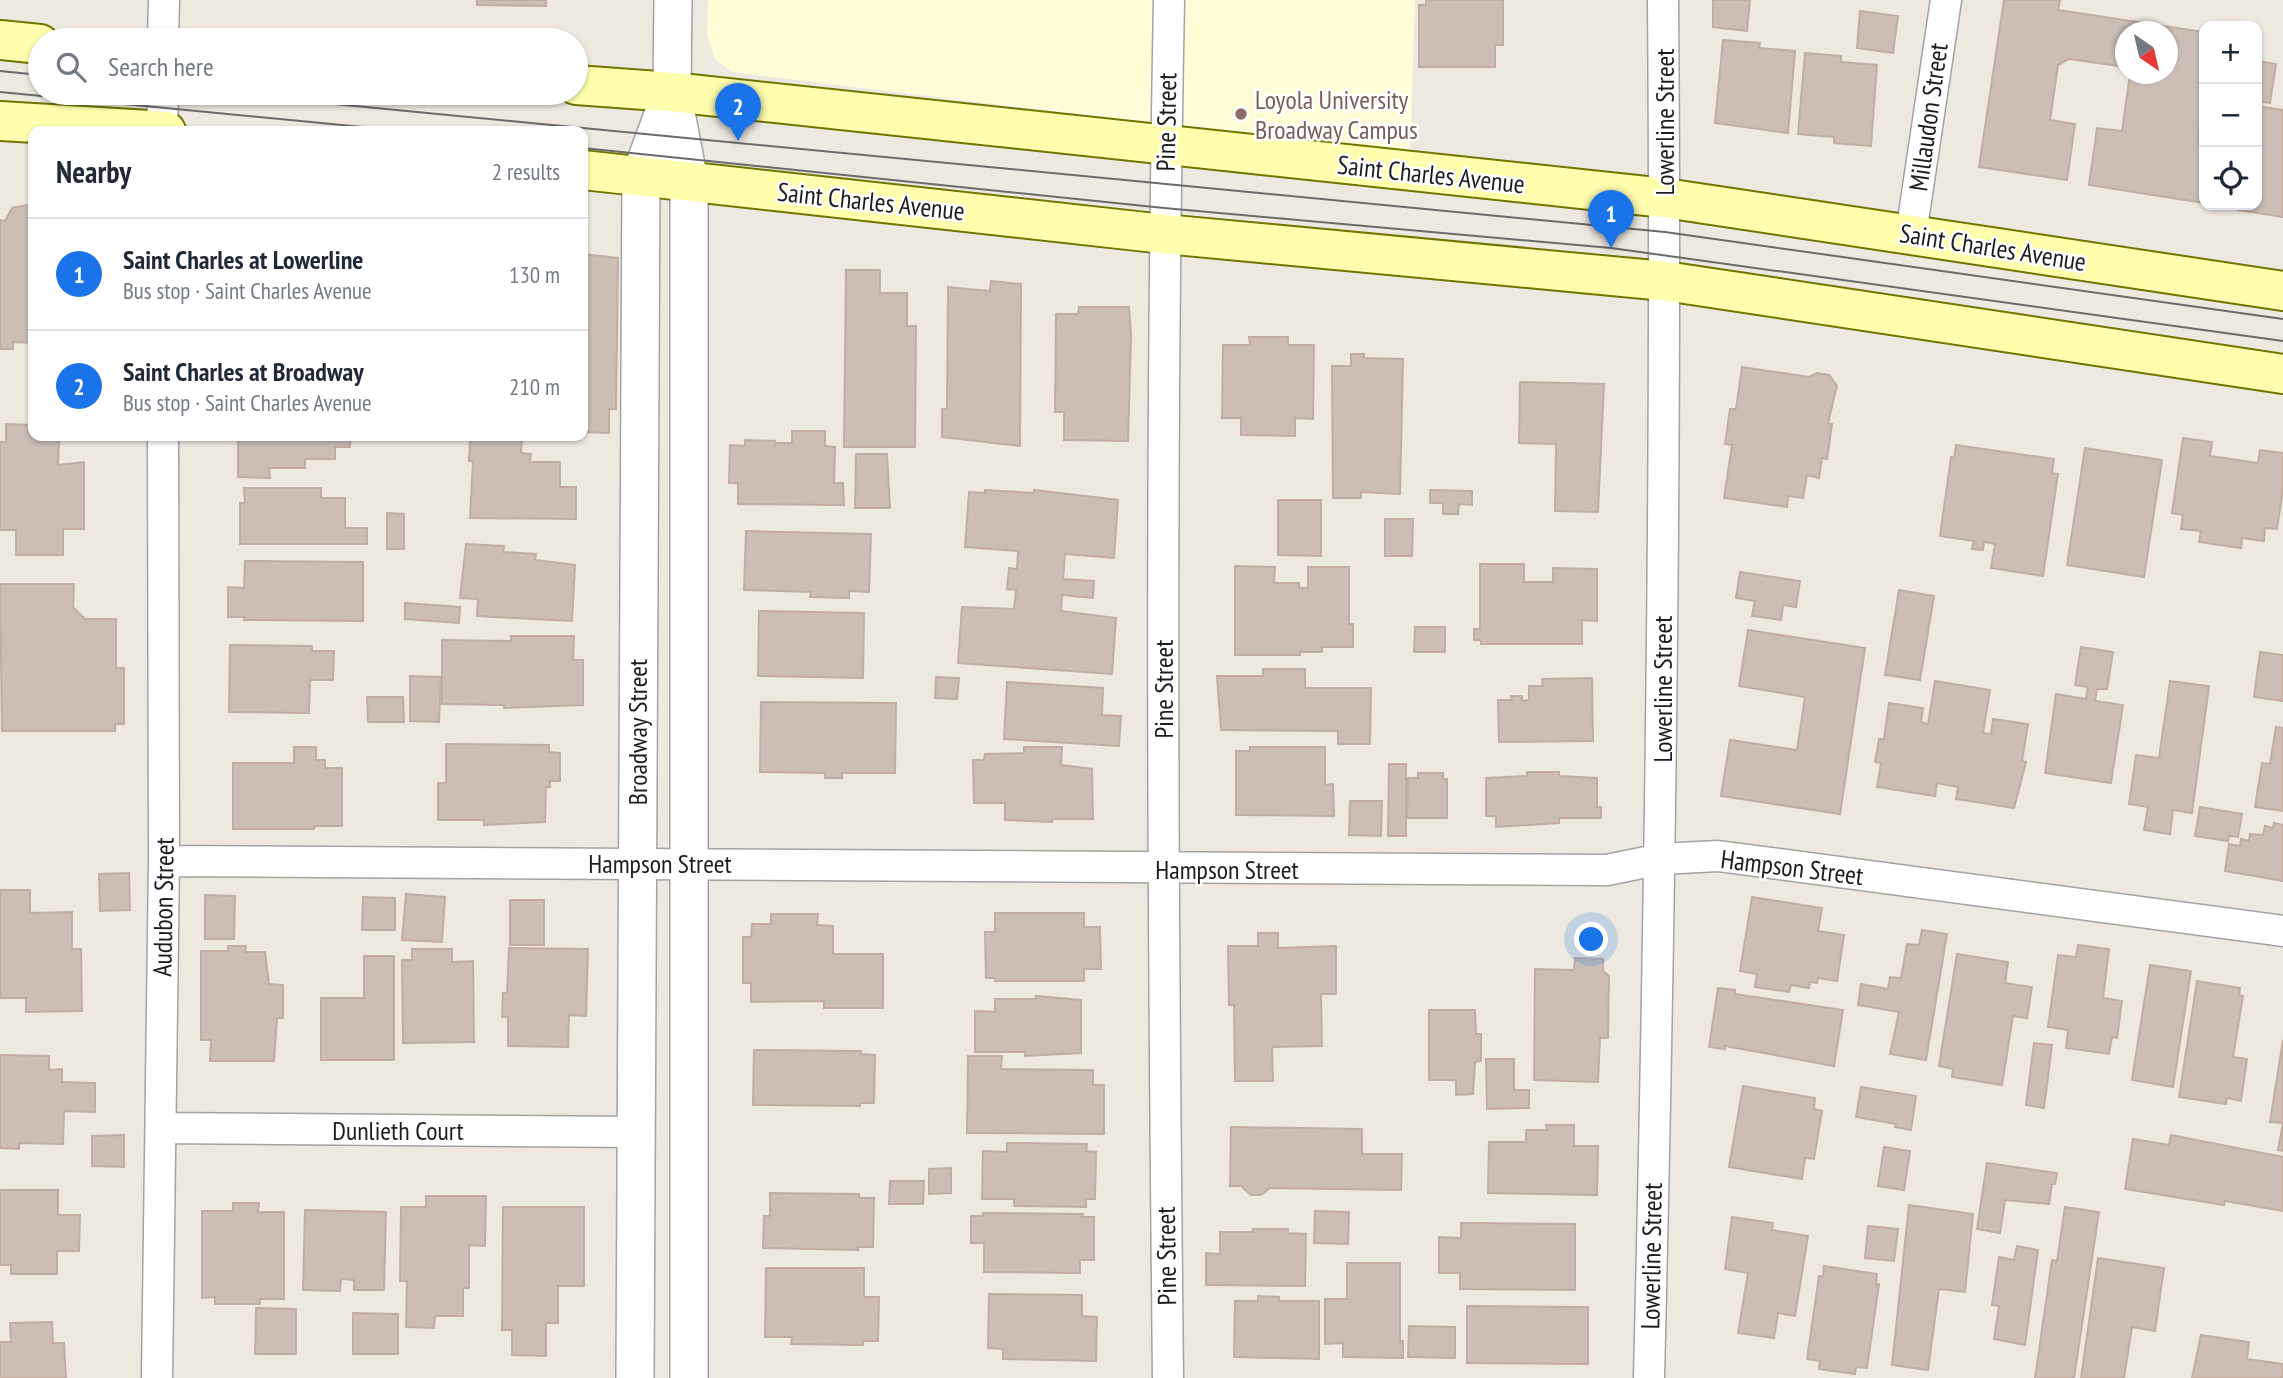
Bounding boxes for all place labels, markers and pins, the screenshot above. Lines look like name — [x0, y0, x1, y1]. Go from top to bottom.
pin: 2 — [715, 83, 761, 141]
place label: Loyola University Broadway Campus — [1255, 83, 1418, 146]
marker: Loyola University Broadway Campus — [1233, 106, 1249, 122]
pin: 1 — [1588, 190, 1634, 248]

